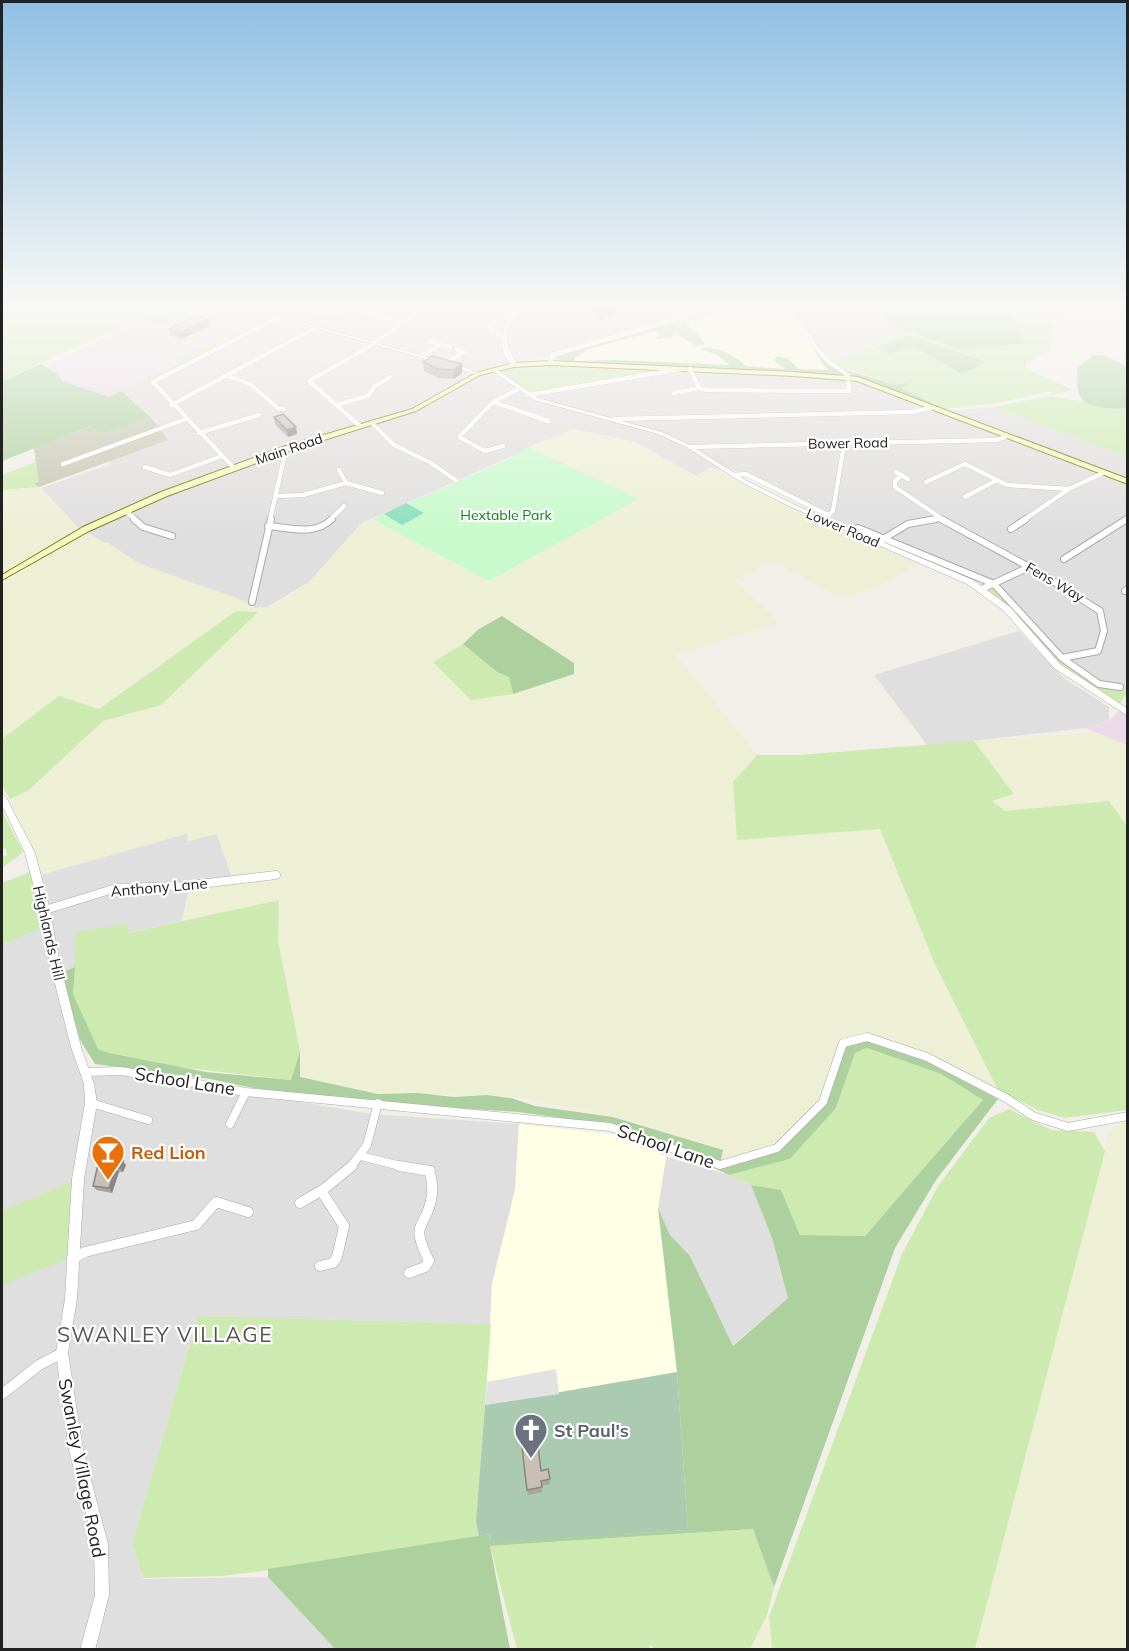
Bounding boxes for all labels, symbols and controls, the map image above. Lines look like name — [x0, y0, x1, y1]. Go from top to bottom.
street label: Main Road — [253, 429, 325, 469]
street label: Bower Road — [808, 433, 888, 453]
street label: Lower Road — [803, 504, 883, 552]
park label: Hextable Park — [460, 506, 553, 524]
street label: Fens Way — [1023, 558, 1088, 606]
street label: Anthony Lane — [110, 873, 208, 901]
street label: Highlands Hill — [29, 884, 69, 982]
street label: School Lane — [133, 1062, 237, 1100]
street label: School Lane — [614, 1119, 718, 1173]
bar icon: Red Lion — [90, 1134, 126, 1181]
place label: Red Lion — [131, 1141, 206, 1164]
district label: SWANLEY VILLAGE — [57, 1321, 273, 1347]
street label: Swanley Village Road — [53, 1377, 111, 1559]
church icon: St Paul's — [513, 1412, 549, 1459]
place label: St Paul's — [554, 1419, 629, 1442]

